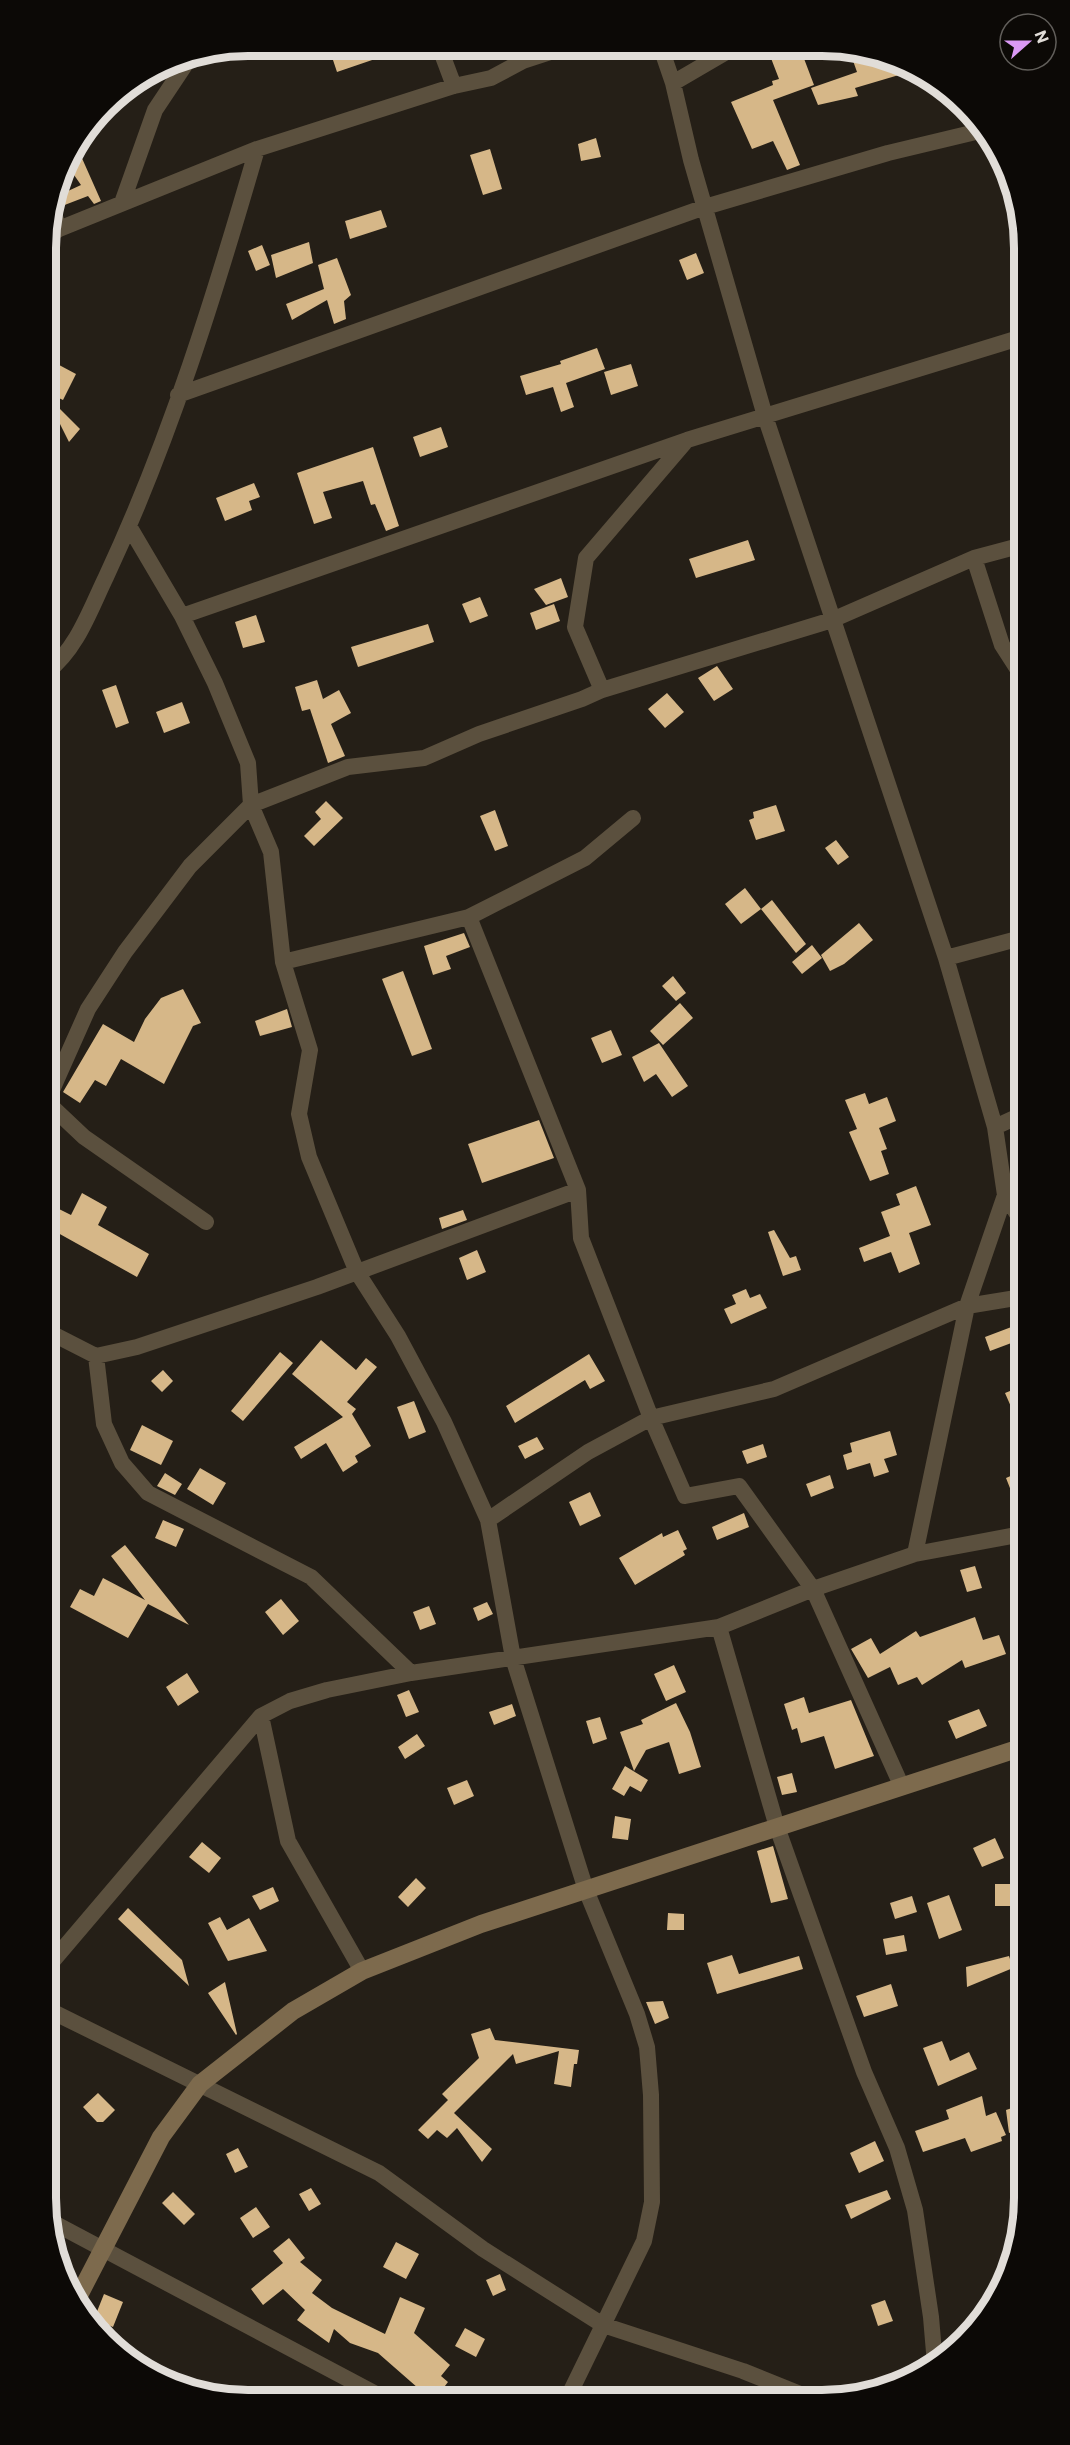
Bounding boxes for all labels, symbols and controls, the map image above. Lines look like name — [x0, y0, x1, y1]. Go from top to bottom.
north arrow — [998, 12, 1058, 72]
text: N — [1031, 27, 1053, 45]

